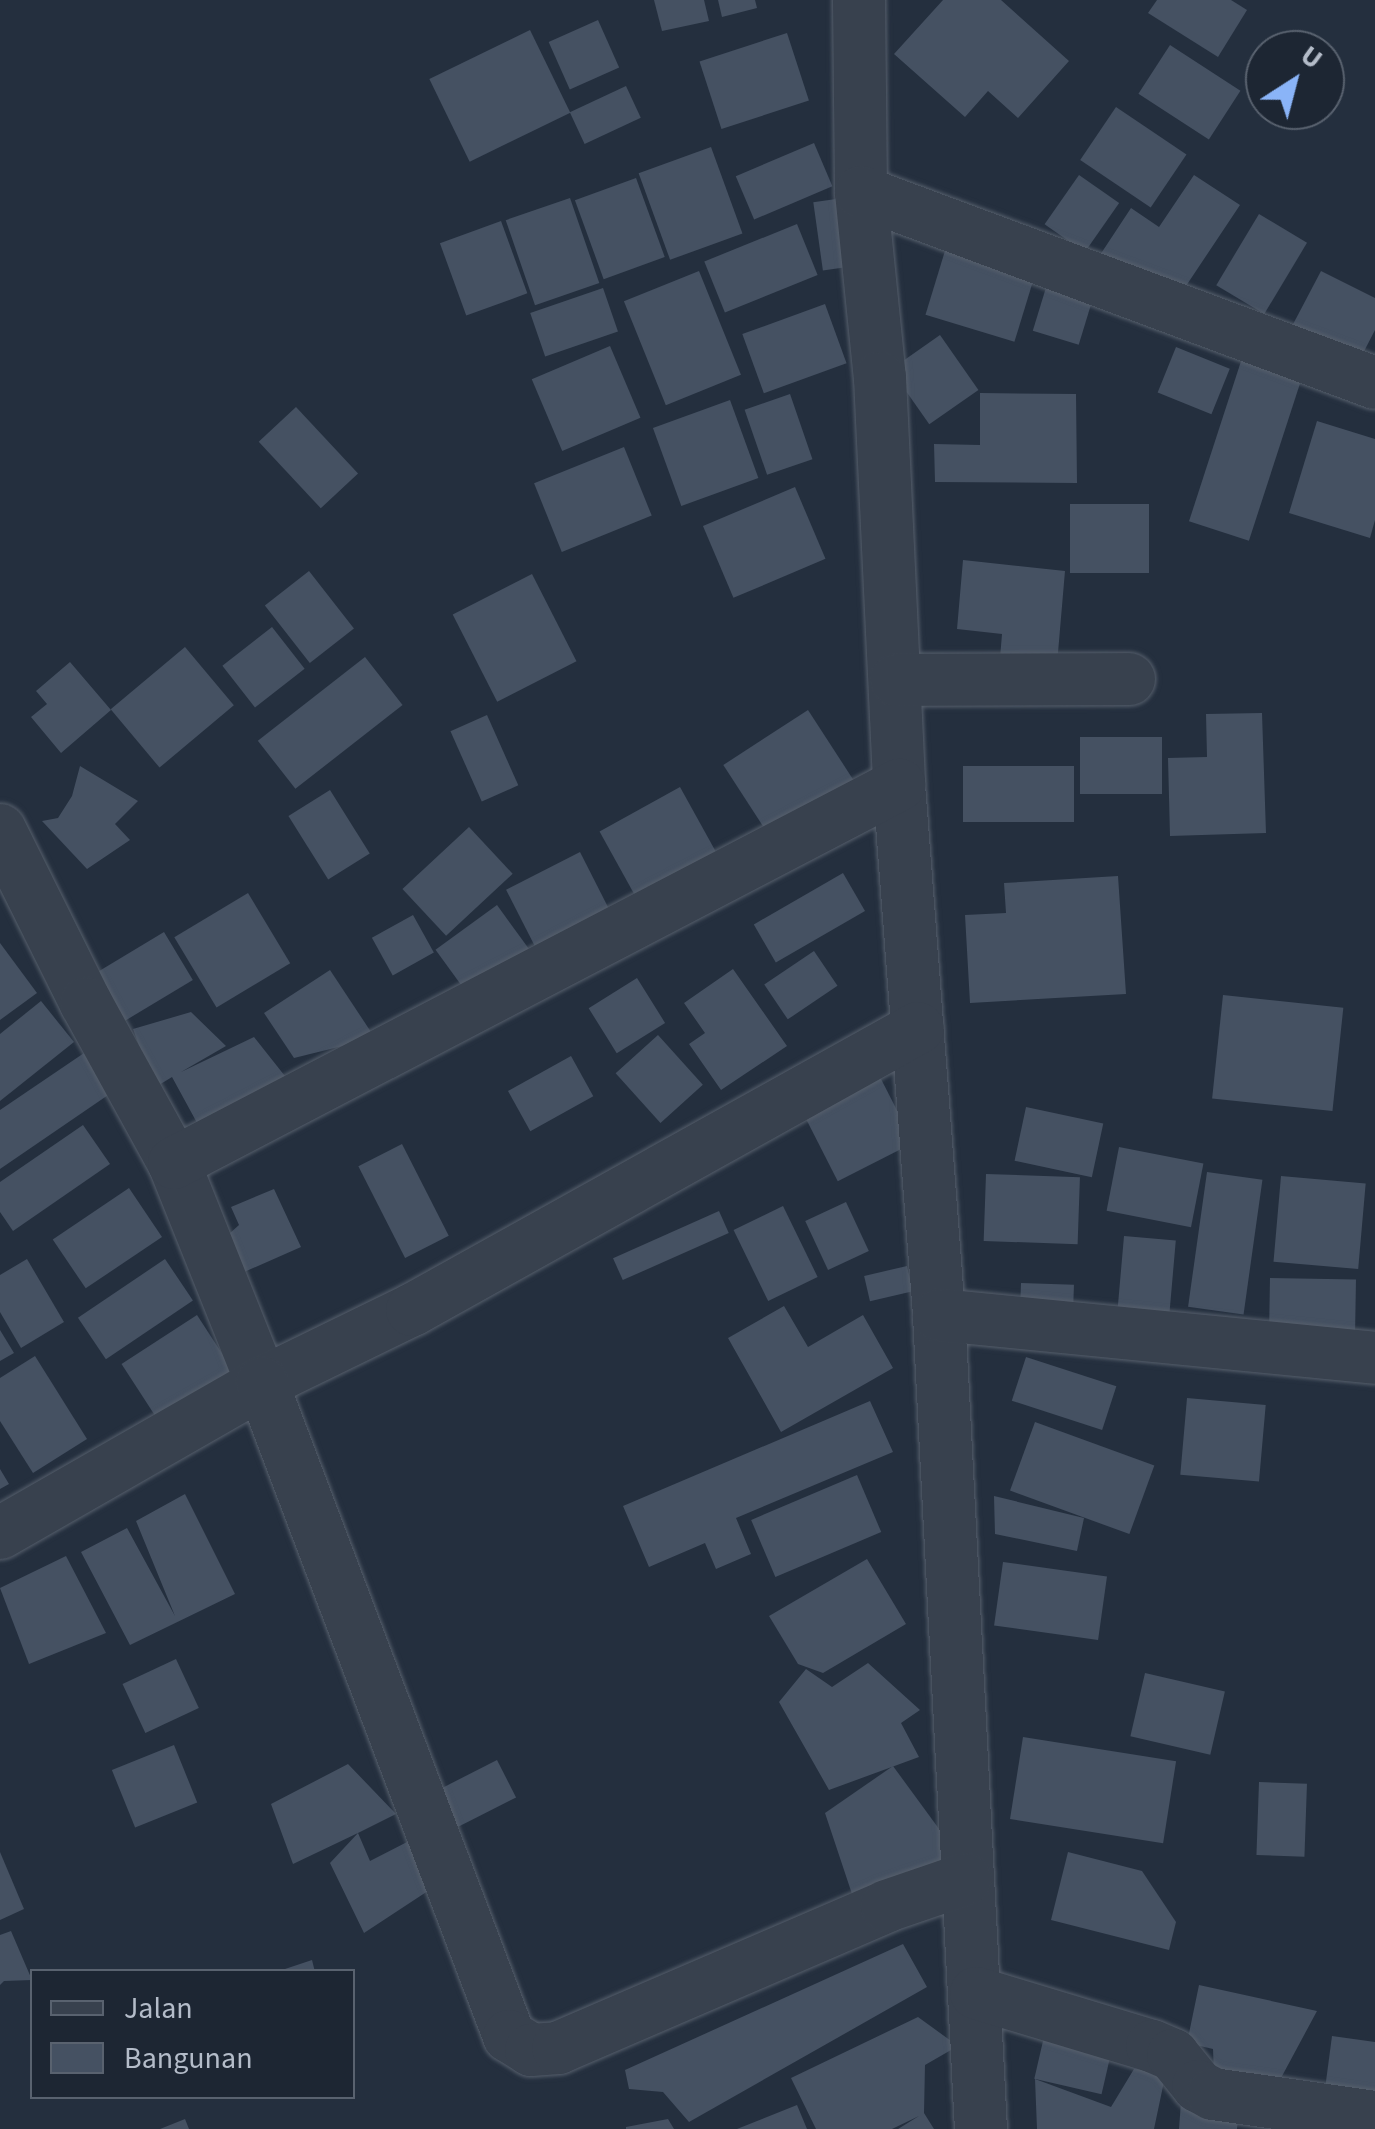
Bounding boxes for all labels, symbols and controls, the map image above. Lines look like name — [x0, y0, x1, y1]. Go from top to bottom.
north arrow — [1245, 30, 1345, 130]
text: U — [1292, 36, 1331, 79]
legend — [30, 1969, 355, 2099]
text: Jalan — [124, 1987, 193, 2030]
text: Bangunan — [124, 2037, 253, 2080]

